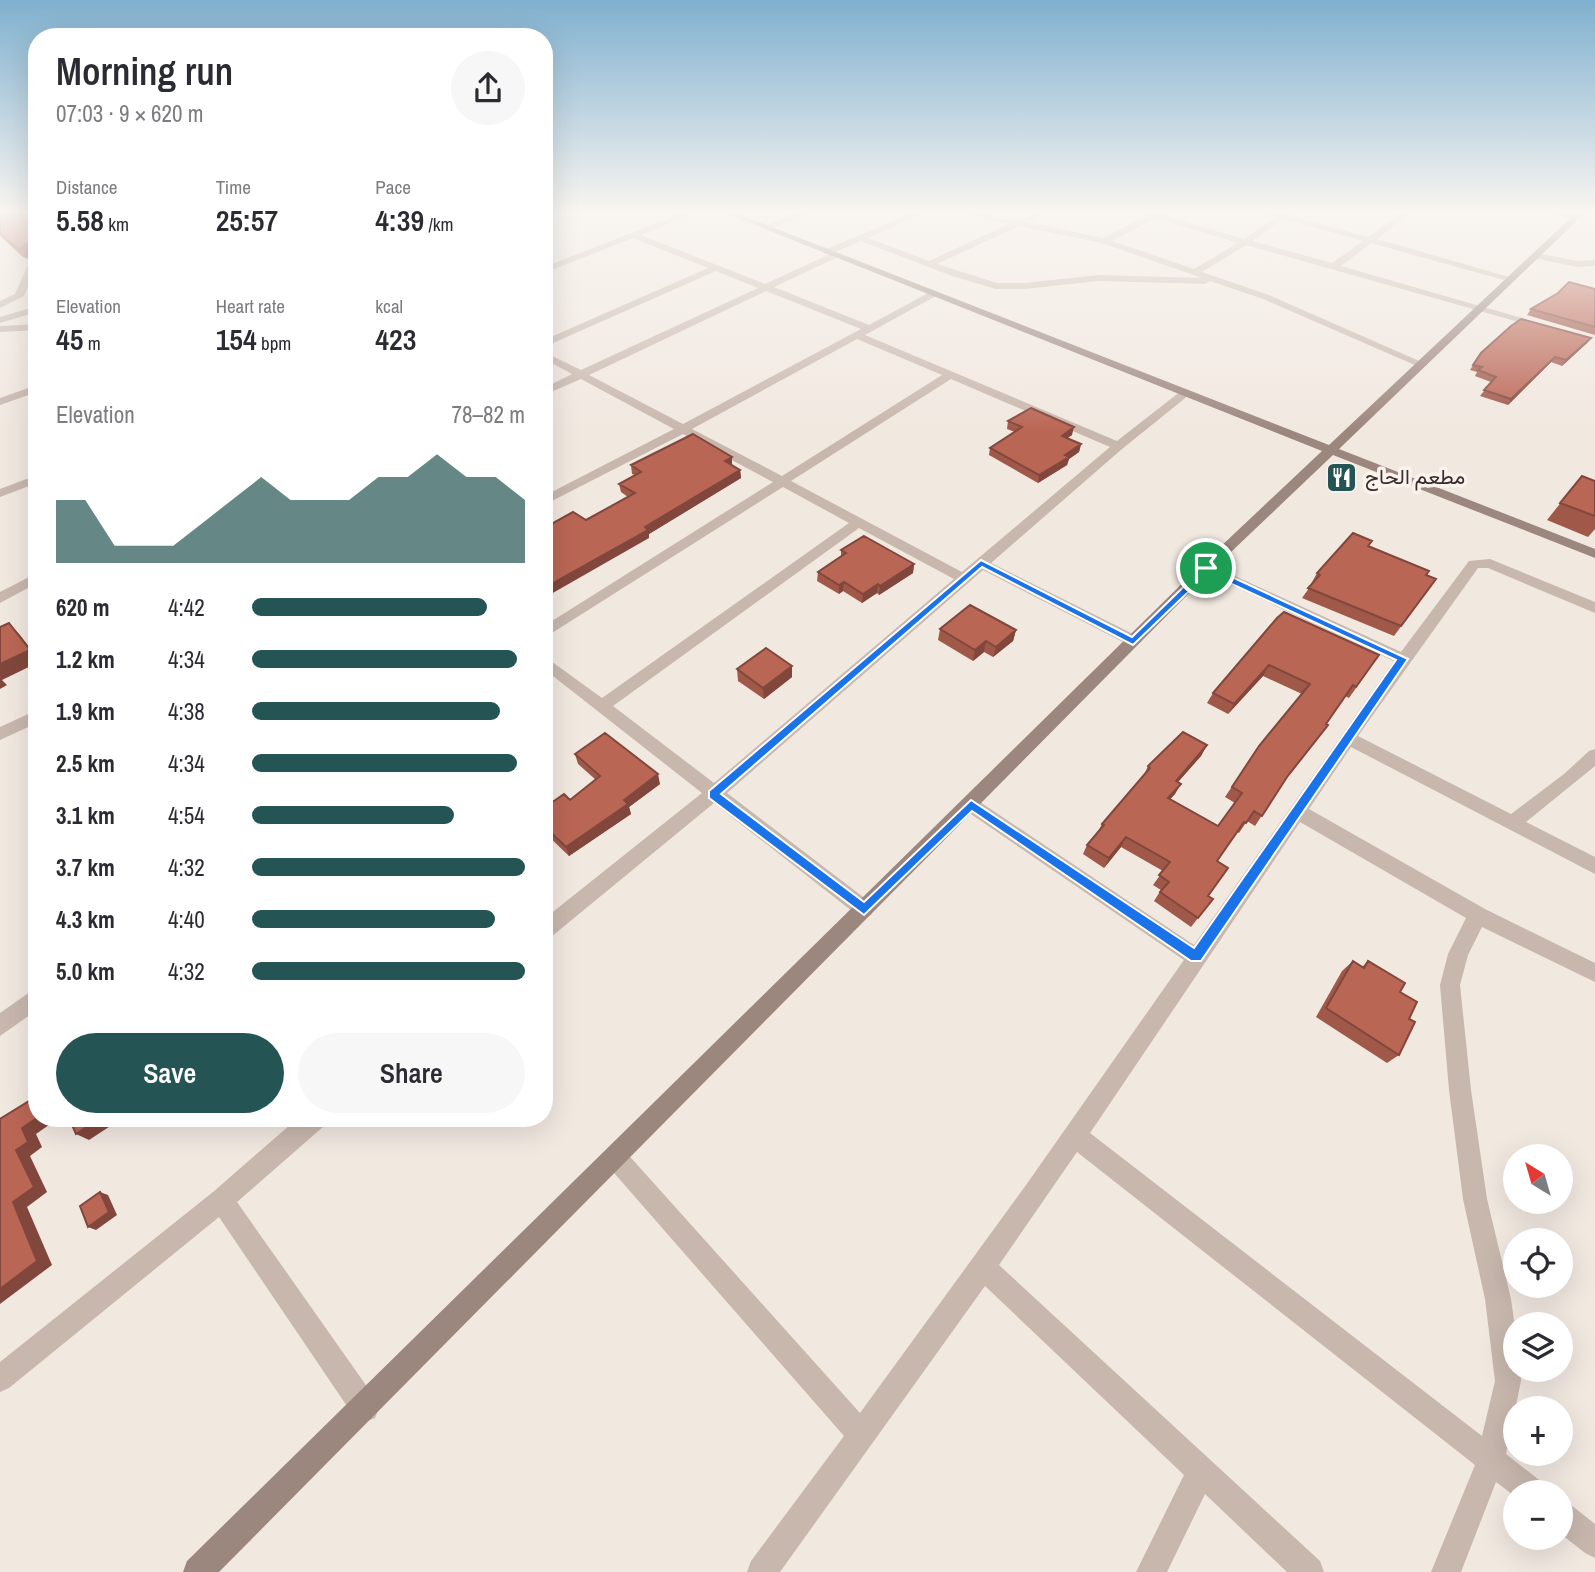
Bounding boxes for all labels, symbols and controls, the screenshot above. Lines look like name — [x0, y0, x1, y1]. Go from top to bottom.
text: Morning run — [56, 46, 233, 97]
button: share — [451, 51, 525, 125]
text: 07:03 · 9 × 620 m — [56, 98, 203, 129]
text: Distance — [56, 174, 117, 200]
text: Time — [216, 174, 251, 200]
text: Pace — [375, 174, 411, 200]
text: 5.58 — [56, 200, 104, 240]
text: 25:57 — [216, 200, 278, 240]
text: 4:39 — [375, 200, 424, 240]
text: km — [104, 211, 129, 237]
text: /km — [424, 211, 454, 237]
text: Elevation — [56, 293, 121, 319]
text: Heart rate — [216, 293, 285, 319]
text: kcal — [375, 293, 403, 319]
text: 45 — [56, 319, 83, 359]
text: 154 — [216, 319, 257, 359]
text: 423 — [375, 319, 416, 359]
text: m — [83, 330, 101, 356]
text: bpm — [257, 330, 291, 356]
text: Elevation — [56, 399, 135, 430]
text: 78–82 m — [452, 399, 525, 430]
restaurant icon: مطعم الحاج — [1325, 460, 1359, 494]
place label: مطعم الحاج — [1365, 462, 1465, 491]
pin — [1176, 538, 1236, 598]
icon: arrive — [1187, 549, 1225, 587]
text: 620 m — [56, 592, 109, 623]
text: 4:42 — [168, 592, 205, 623]
text: 1.2 km — [56, 644, 115, 675]
text: 4:34 — [168, 644, 205, 675]
text: 1.9 km — [56, 696, 115, 727]
text: 4:38 — [168, 696, 205, 727]
text: 2.5 km — [56, 748, 115, 779]
text: 4:34 — [168, 748, 205, 779]
text: 3.1 km — [56, 800, 115, 831]
text: 4:54 — [168, 800, 205, 831]
text: 3.7 km — [56, 852, 115, 883]
text: 4:32 — [168, 852, 205, 883]
text: 4.3 km — [56, 904, 115, 935]
text: 4:40 — [168, 904, 205, 935]
text: 5.0 km — [56, 956, 115, 987]
text: 4:32 — [168, 956, 205, 987]
button: Save — [56, 1033, 284, 1113]
button: Share — [298, 1033, 525, 1113]
north arrow — [1503, 1144, 1573, 1214]
map controls — [1503, 1144, 1573, 1550]
button: locate — [1503, 1228, 1573, 1298]
button: layers — [1503, 1312, 1573, 1382]
button: + — [1503, 1396, 1573, 1466]
button: − — [1503, 1480, 1573, 1550]

